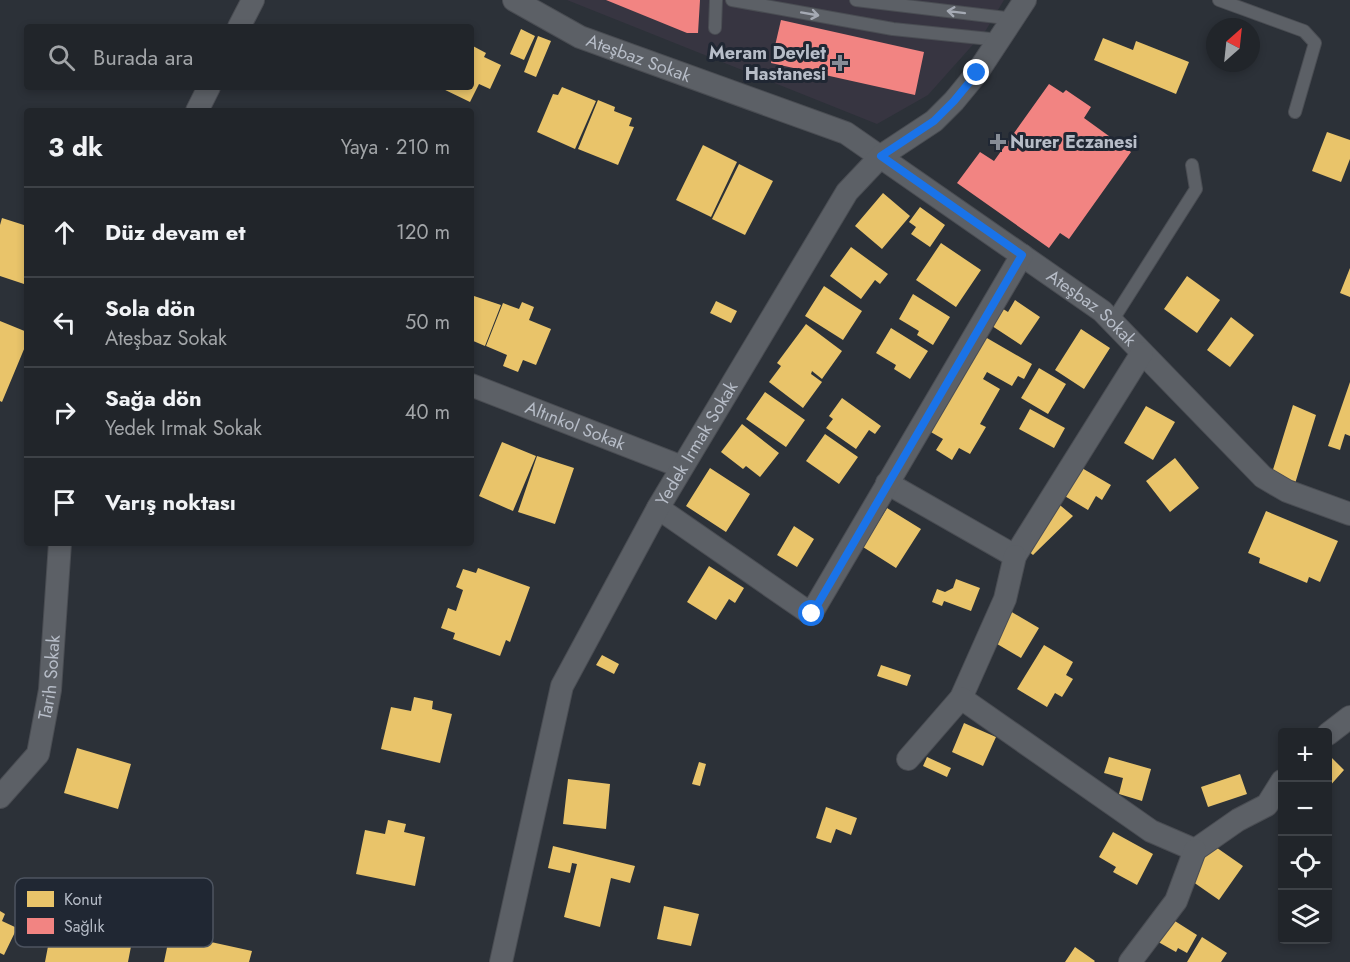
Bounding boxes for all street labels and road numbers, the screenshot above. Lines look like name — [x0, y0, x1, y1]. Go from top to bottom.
street label: Ateşbaz Sokak — [583, 27, 695, 89]
street label: Ateşbaz Sokak — [1041, 263, 1142, 352]
street label: Yedek Irmak Sokak — [649, 376, 744, 511]
street label: Altınkol Sokak — [521, 394, 629, 457]
street label: Tarih Sokak — [32, 634, 67, 722]

